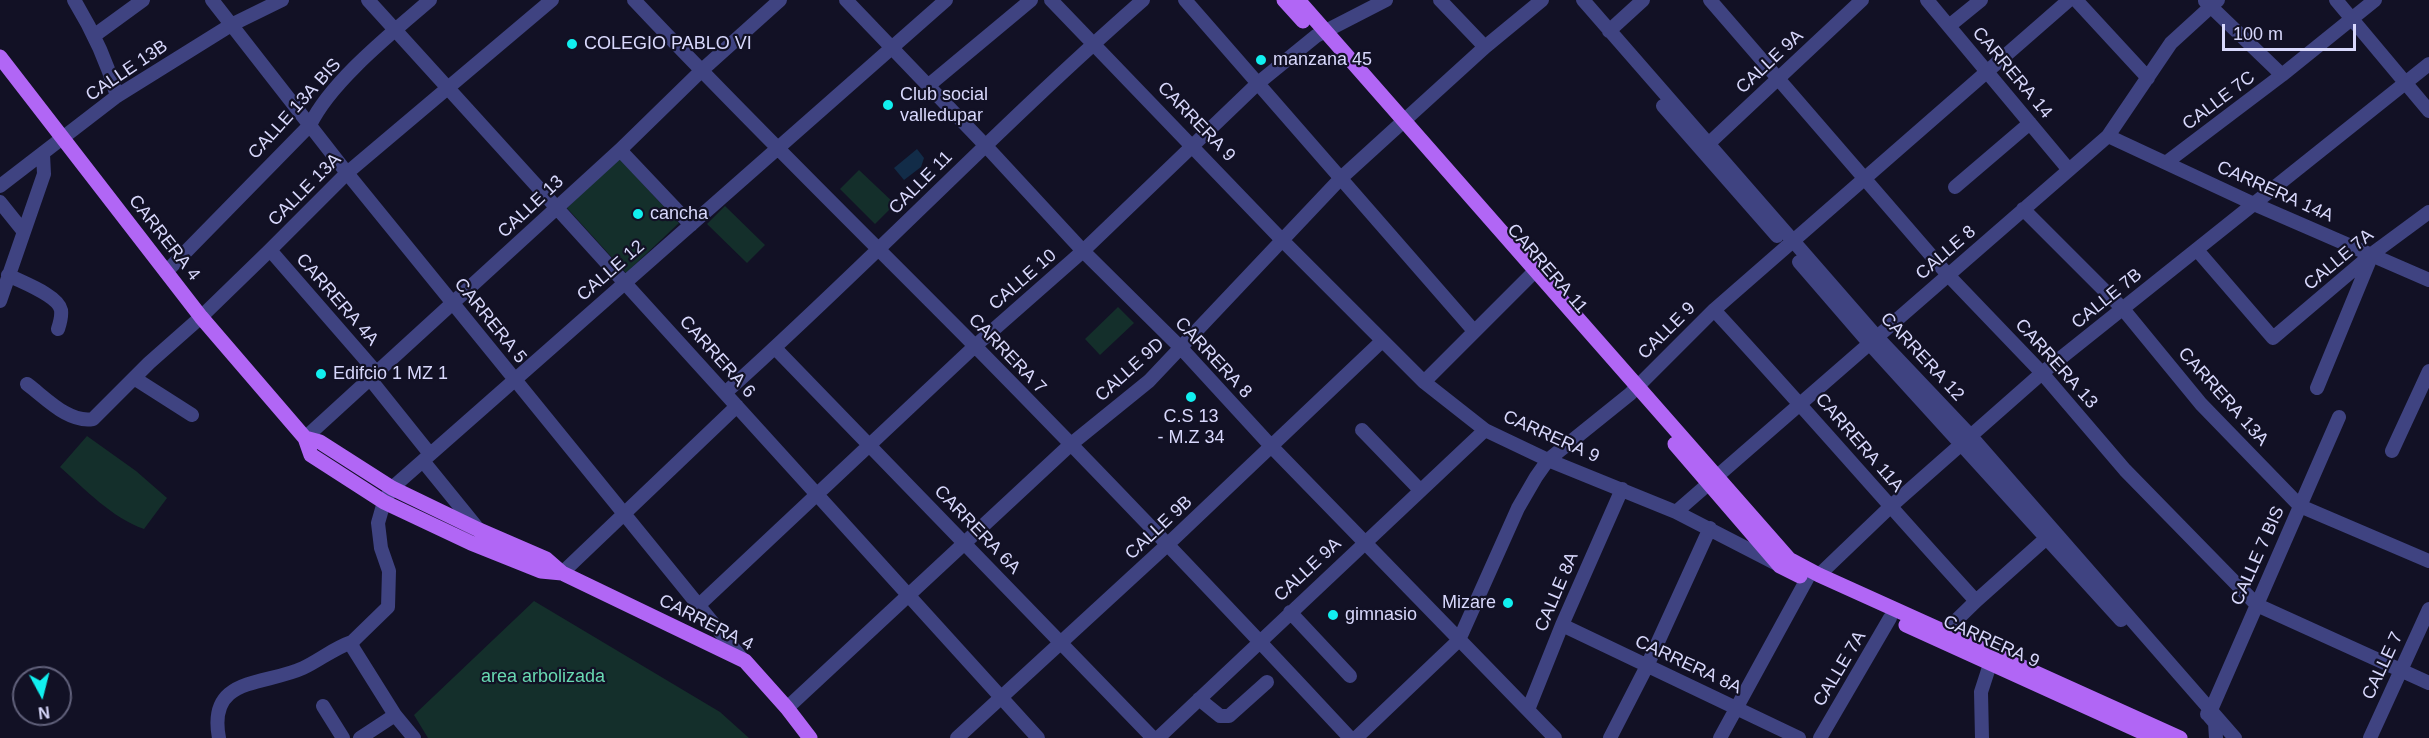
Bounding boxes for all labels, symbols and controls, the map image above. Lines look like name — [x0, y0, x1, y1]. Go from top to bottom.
scale bar — [2225, 12, 2358, 50]
street label: CARRERA 14 — [1967, 23, 2057, 123]
text: 100 m — [2233, 24, 2283, 44]
street label: CALLE 9A — [1732, 25, 1808, 99]
place label: COLEGIO PABLO VI — [584, 33, 752, 55]
street label: CALLE 13B — [82, 36, 172, 106]
marker: COLEGIO PABLO VI — [565, 37, 579, 51]
place label: manzana 45 — [1273, 49, 1372, 71]
marker: manzana 45 — [1254, 53, 1268, 67]
street label: CALLE 13A BIS — [244, 54, 346, 164]
street label: CALLE 7C — [2179, 67, 2259, 135]
street label: CARRERA 9 — [1152, 77, 1240, 167]
place label: Club social valledupar — [900, 84, 988, 127]
marker: Club social valledupar — [881, 98, 895, 112]
street label: CALLE 11 — [885, 147, 957, 219]
street label: CALLE 13A — [264, 149, 346, 231]
street label: CARRERA 14A — [2213, 157, 2337, 227]
street label: CALLE 13 — [494, 171, 568, 243]
street label: CARRERA 4 — [124, 191, 204, 285]
place label: cancha — [650, 203, 708, 225]
marker: cancha — [631, 207, 645, 221]
street label: CARRERA 11 — [1502, 220, 1592, 318]
street label: CALLE 8 — [1912, 221, 1980, 285]
street label: CALLE 7A — [2300, 225, 2378, 295]
street label: CALLE 12 — [573, 236, 649, 306]
street label: CALLE 10 — [985, 245, 1061, 315]
street label: CARRERA 4A — [291, 250, 383, 350]
street label: CALLE 7B — [2068, 264, 2146, 334]
street label: CARRERA 5 — [449, 274, 531, 368]
street label: CALLE 9 — [1634, 298, 1700, 364]
street label: CARRERA 12 — [1876, 308, 1968, 406]
street label: CARRERA 7 — [963, 309, 1051, 399]
street label: CARRERA 6 — [675, 311, 759, 403]
street label: CARRERA 8 — [1170, 313, 1256, 403]
street label: CARRERA 13 — [2010, 315, 2102, 413]
street label: CALLE 9D — [1091, 334, 1169, 406]
street label: CARRERA 13A — [2173, 343, 2273, 451]
place label: Edifcio 1 MZ 1 — [333, 363, 448, 385]
marker: Edifcio 1 MZ 1 — [314, 367, 328, 381]
street label: CARRERA 11A — [1810, 389, 1908, 497]
marker: C.S 13 - M.Z 34 — [1184, 390, 1198, 404]
place label: C.S 13 - M.Z 34 — [1157, 406, 1225, 448]
street label: CARRERA 9 — [1500, 406, 1602, 468]
street label: CARRERA 6A — [929, 481, 1025, 579]
street label: CALLE 9B — [1121, 491, 1197, 565]
street label: CALLE 7 BIS — [2227, 503, 2289, 609]
street label: CALLE 9A — [1270, 533, 1346, 607]
street label: CALLE 8A — [1531, 549, 1583, 635]
street label: CARRERA 4 — [655, 590, 757, 656]
place label: Mizare — [1442, 592, 1496, 614]
marker: Mizare — [1501, 596, 1515, 610]
place label: gimnasio — [1345, 604, 1417, 626]
marker: gimnasio — [1326, 608, 1340, 622]
street label: CARRERA 9 — [1940, 611, 2042, 673]
street label: CALLE 7A — [1809, 627, 1871, 711]
street label: CALLE 7 — [2358, 629, 2408, 703]
street label: CARRERA 8A — [1631, 631, 1745, 699]
north arrow — [12, 666, 72, 726]
park label: area arbolizada — [481, 666, 605, 688]
text: N — [37, 703, 51, 722]

